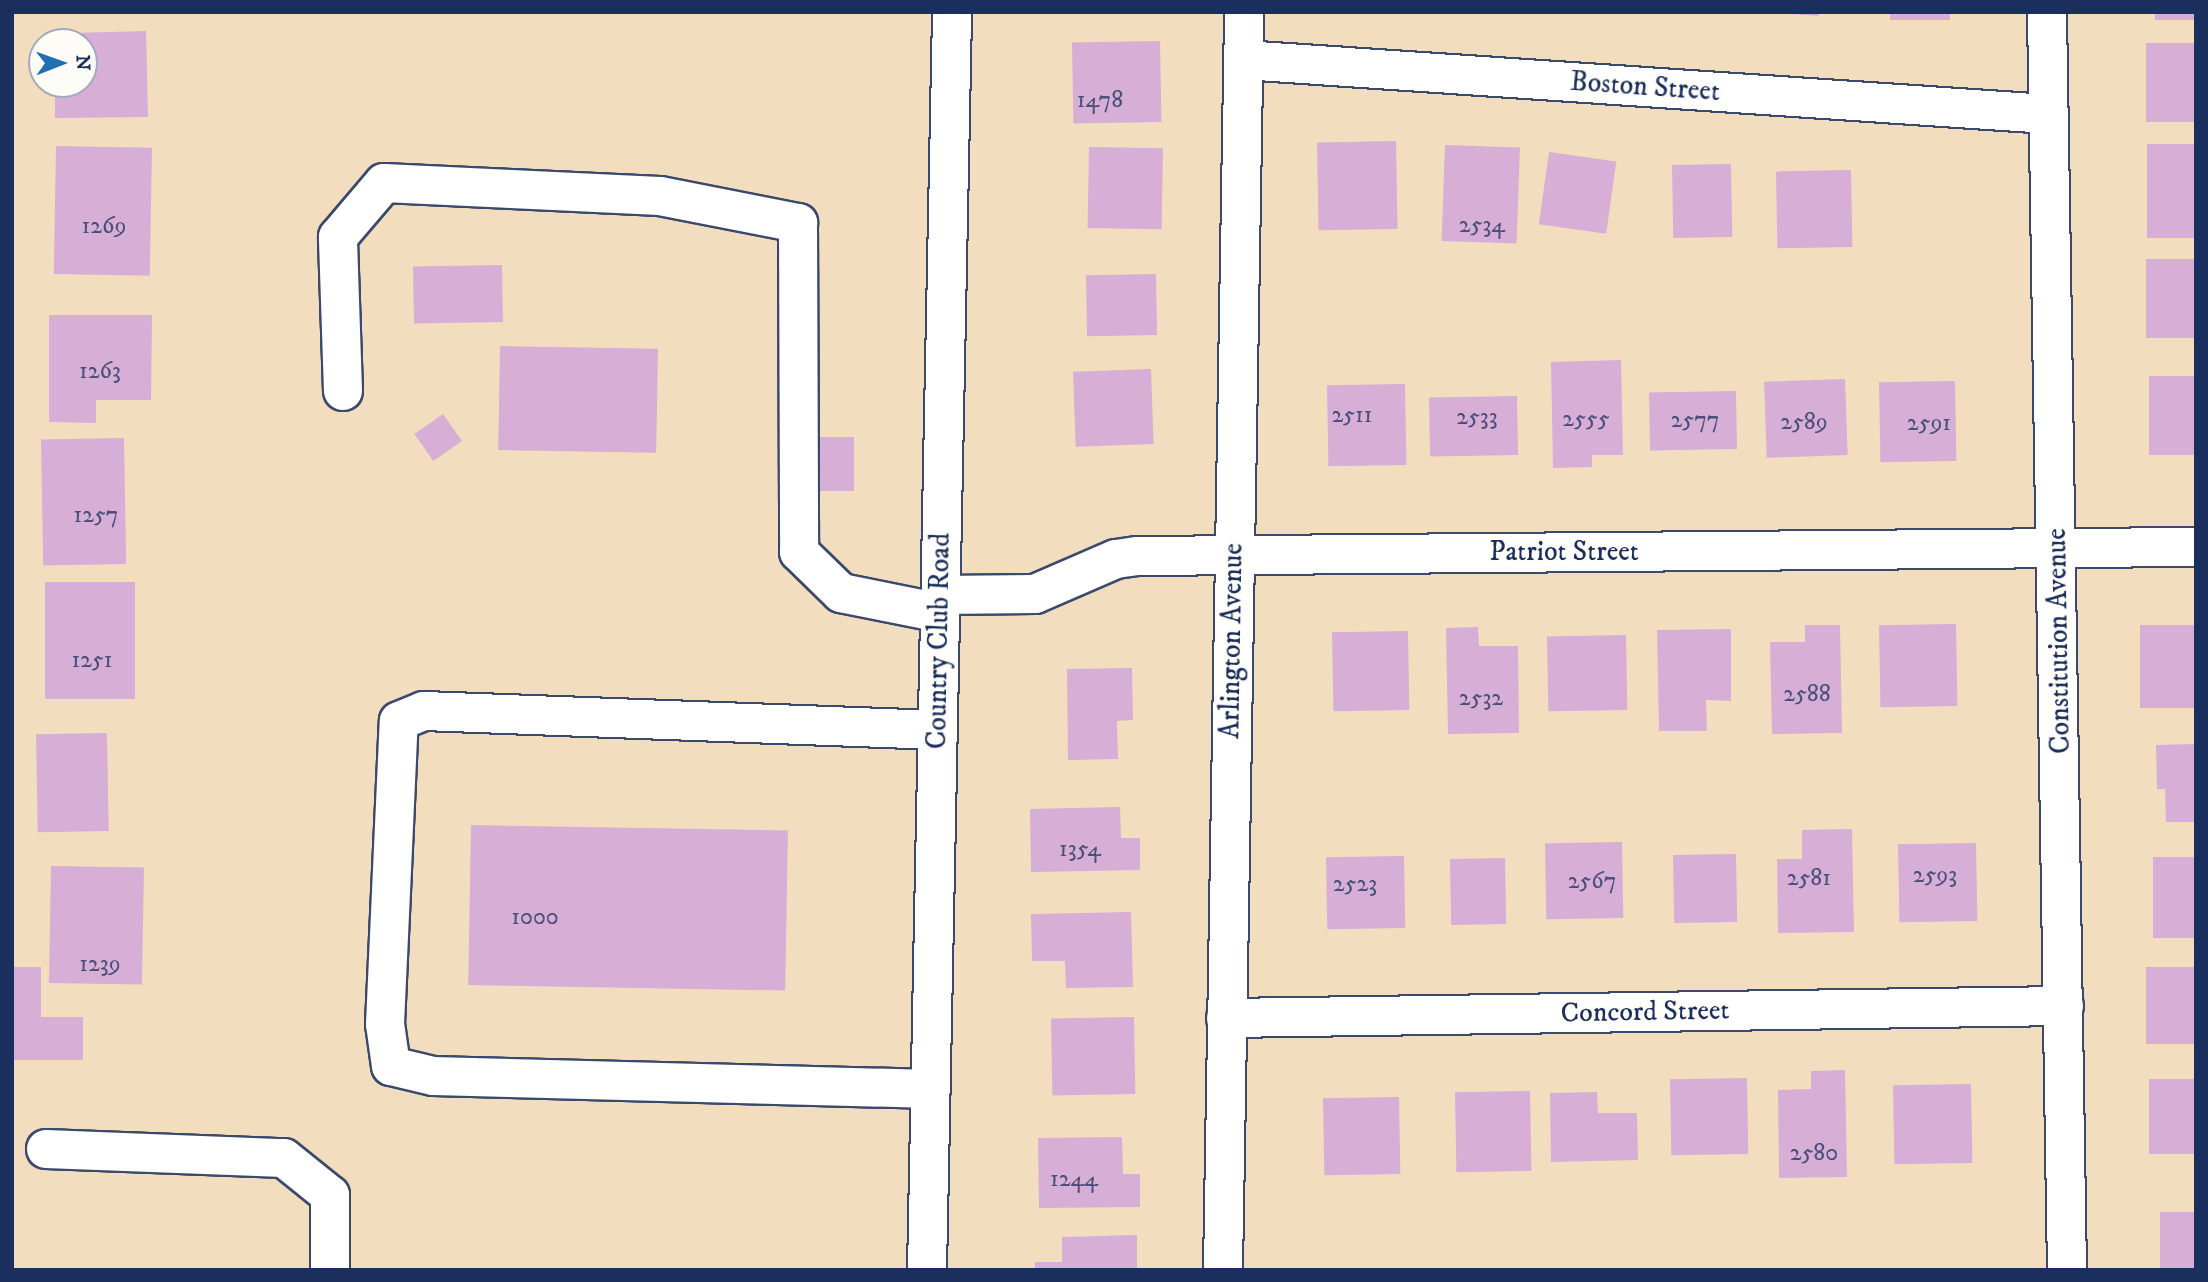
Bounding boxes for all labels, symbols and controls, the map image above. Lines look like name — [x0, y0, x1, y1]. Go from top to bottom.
north arrow — [28, 28, 98, 98]
text: N — [71, 55, 94, 71]
street label: Boston Street — [1569, 65, 1721, 109]
house number: 1478 — [1077, 87, 1123, 115]
house number: 2534 — [1459, 212, 1505, 240]
house number: 1269 — [81, 213, 127, 241]
house number: 1263 — [79, 358, 121, 386]
house number: 2511 — [1331, 402, 1373, 430]
house number: 2533 — [1456, 404, 1498, 432]
house number: 2555 — [1562, 406, 1610, 434]
house number: 2577 — [1671, 407, 1719, 435]
house number: 2589 — [1780, 409, 1828, 437]
house number: 2591 — [1907, 410, 1951, 438]
house number: 1257 — [73, 502, 119, 530]
street label: Constitution Avenue — [2040, 528, 2078, 754]
street label: Country Club Road — [920, 532, 958, 750]
street label: Patriot Street — [1489, 535, 1639, 569]
street label: Arlington Avenue — [1213, 543, 1251, 739]
house number: 1251 — [71, 647, 113, 675]
house number: 2588 — [1783, 681, 1831, 709]
house number: 2532 — [1459, 685, 1503, 713]
house number: 1354 — [1059, 836, 1101, 864]
house number: 2593 — [1913, 862, 1957, 890]
house number: 2581 — [1787, 865, 1831, 893]
house number: 2567 — [1568, 868, 1616, 896]
house number: 2523 — [1333, 871, 1377, 899]
house number: 1000 — [511, 904, 559, 932]
house number: 1239 — [79, 951, 121, 979]
street label: Concord Street — [1560, 994, 1730, 1030]
house number: 2580 — [1790, 1140, 1838, 1168]
house number: 1244 — [1050, 1166, 1098, 1194]

